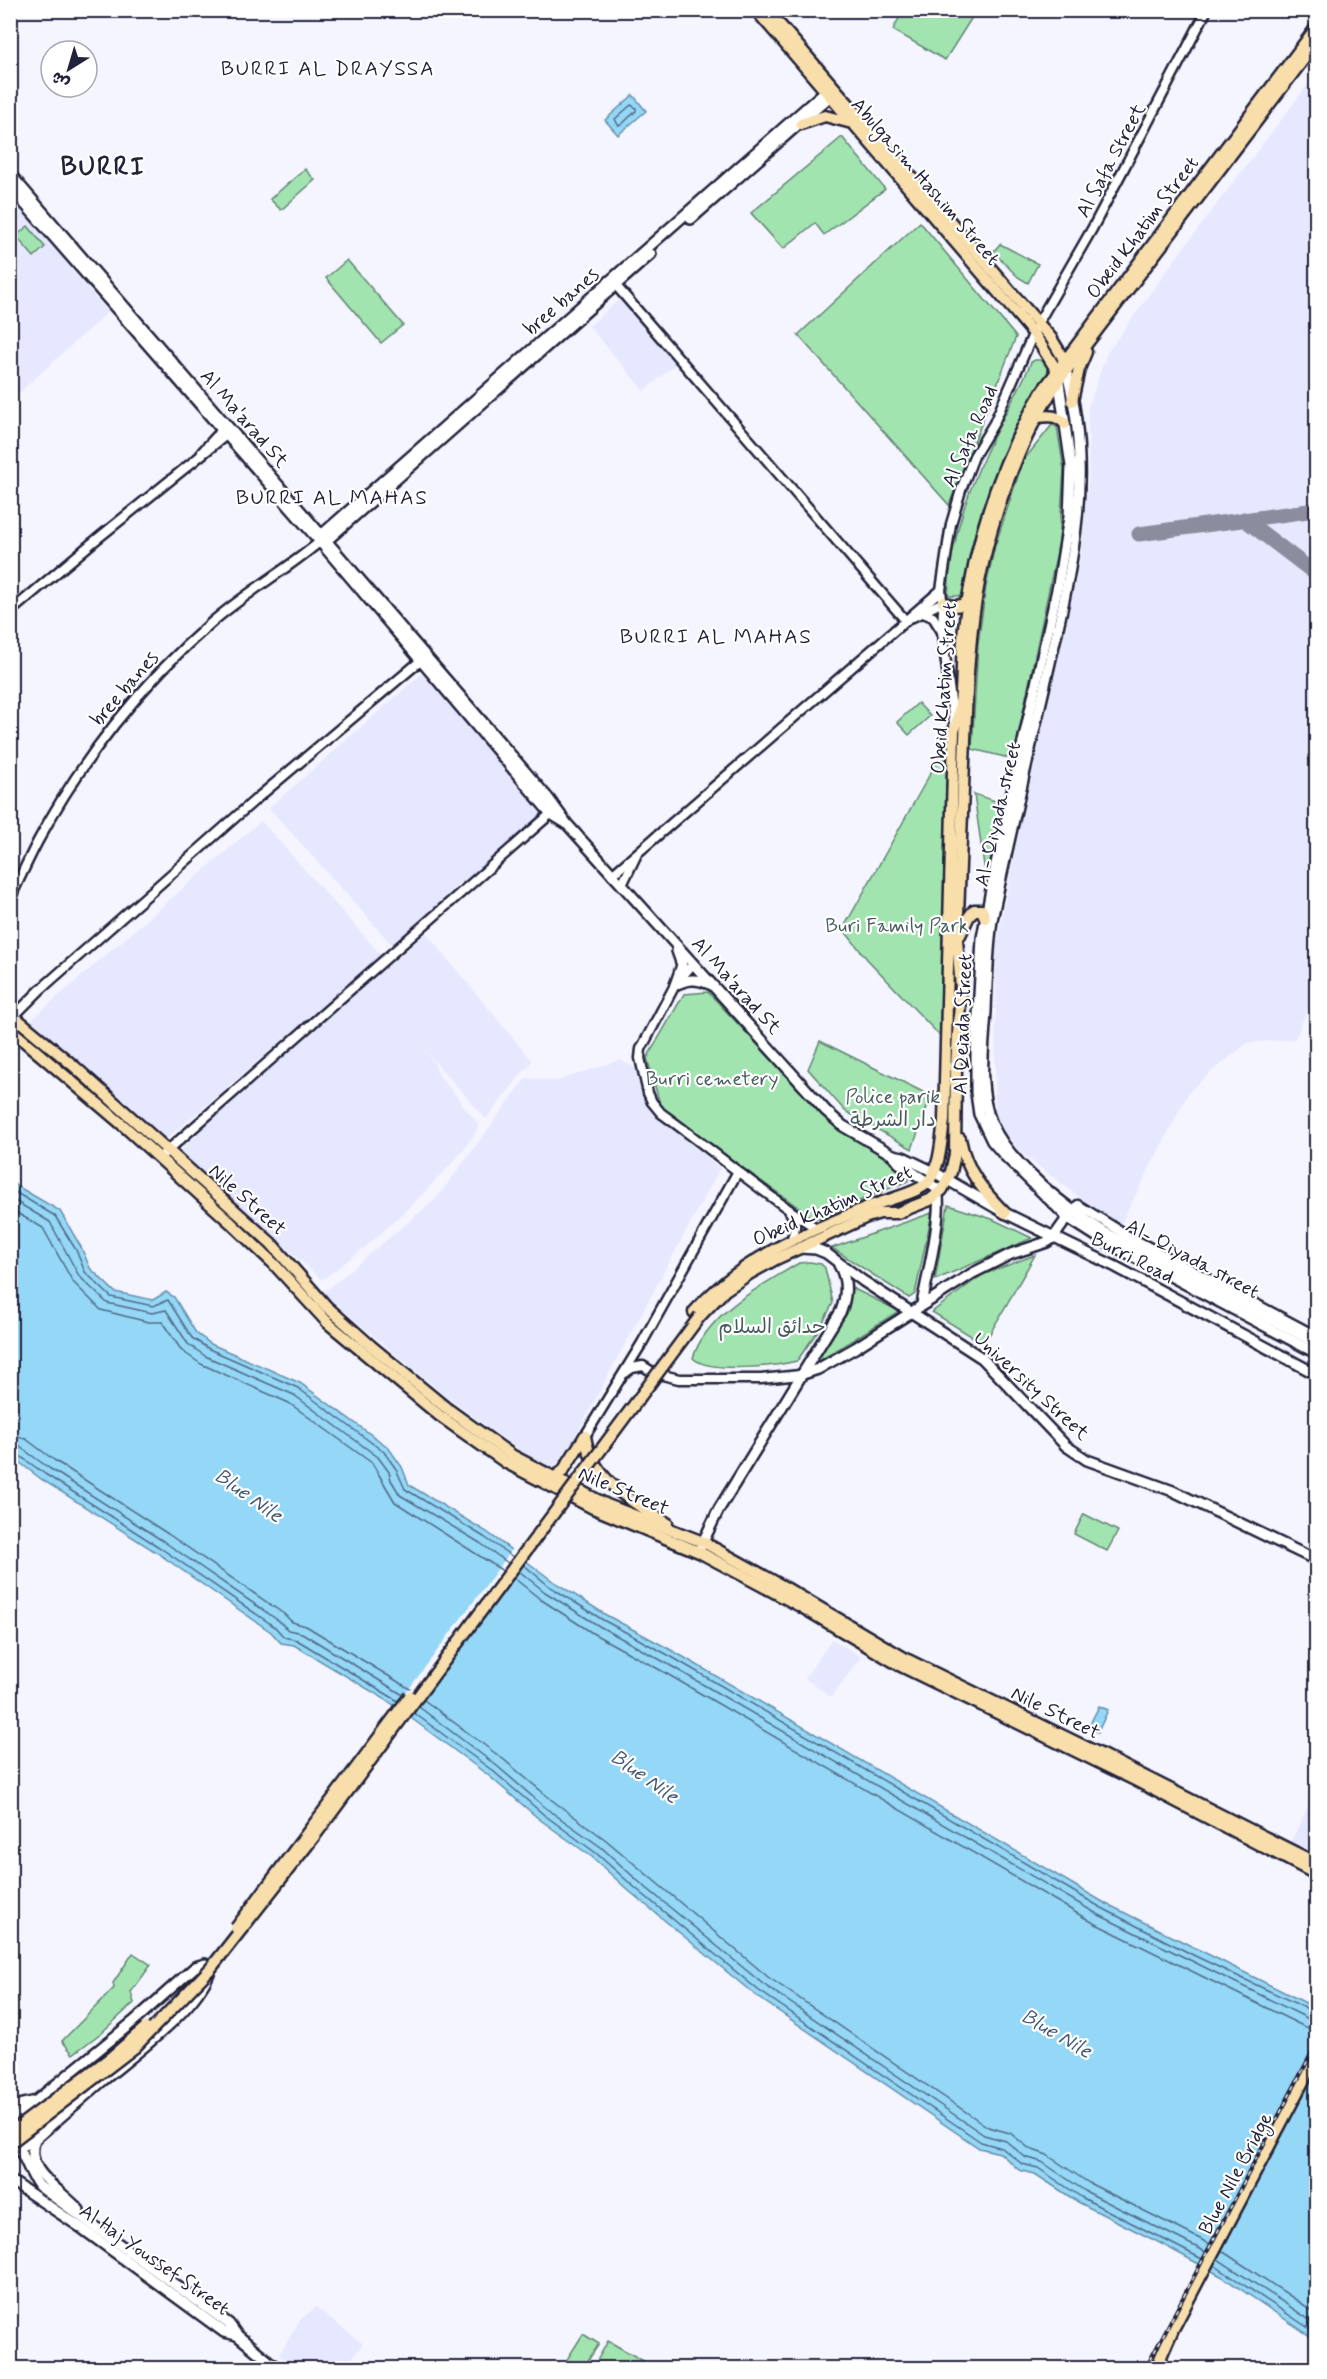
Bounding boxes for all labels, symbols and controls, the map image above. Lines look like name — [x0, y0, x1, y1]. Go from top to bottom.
north arrow — [39, 39, 99, 99]
district label: BURRI AL DRAYSSA — [221, 55, 435, 83]
text: ش — [48, 66, 74, 93]
street label: Abulgasim Hashim Street — [844, 92, 1005, 272]
street label: Al Safa Street — [1070, 99, 1153, 223]
district label: BURRI — [61, 151, 145, 185]
street label: Obeid Khatim Street — [1081, 151, 1206, 305]
street label: bree banes — [518, 262, 606, 342]
street label: Al Ma'arad St — [193, 364, 294, 474]
street label: Al Safa Road — [936, 382, 1005, 492]
district label: BURRI AL MAHAS — [236, 484, 428, 512]
street label: Obeid Khatim Street — [925, 601, 964, 775]
district label: BURRI AL MAHAS — [620, 623, 812, 651]
street label: bree banes — [85, 645, 166, 732]
street label: Al- Qiyada street — [969, 739, 1028, 889]
park label: Buri Family Park — [825, 913, 969, 940]
street label: Al Ma'arad St — [685, 931, 787, 1041]
street label: Al Qeiada Street — [948, 953, 979, 1095]
park label: Burri cemetery — [646, 1066, 778, 1093]
park label: Police parik دار الشرطة — [846, 1084, 940, 1134]
street label: Nile Street — [202, 1158, 292, 1242]
street label: Obeid Khatim Street — [749, 1159, 917, 1254]
street label: Al- Qiyada street — [1121, 1213, 1264, 1306]
street label: Burri Road — [1086, 1226, 1178, 1291]
park label: حدائق السلام — [718, 1314, 826, 1341]
street label: University Street — [967, 1325, 1095, 1447]
street label: Nile Street — [574, 1460, 673, 1523]
water label: Blue Nile — [209, 1462, 289, 1530]
street label: Nile Street — [1006, 1680, 1104, 1747]
water label: Blue Nile — [605, 1743, 685, 1811]
water label: Blue Nile — [1016, 2002, 1098, 2066]
street label: Blue Nile Bridge — [1193, 2108, 1281, 2240]
street label: Al Haj Youssef Street — [74, 2198, 235, 2322]

